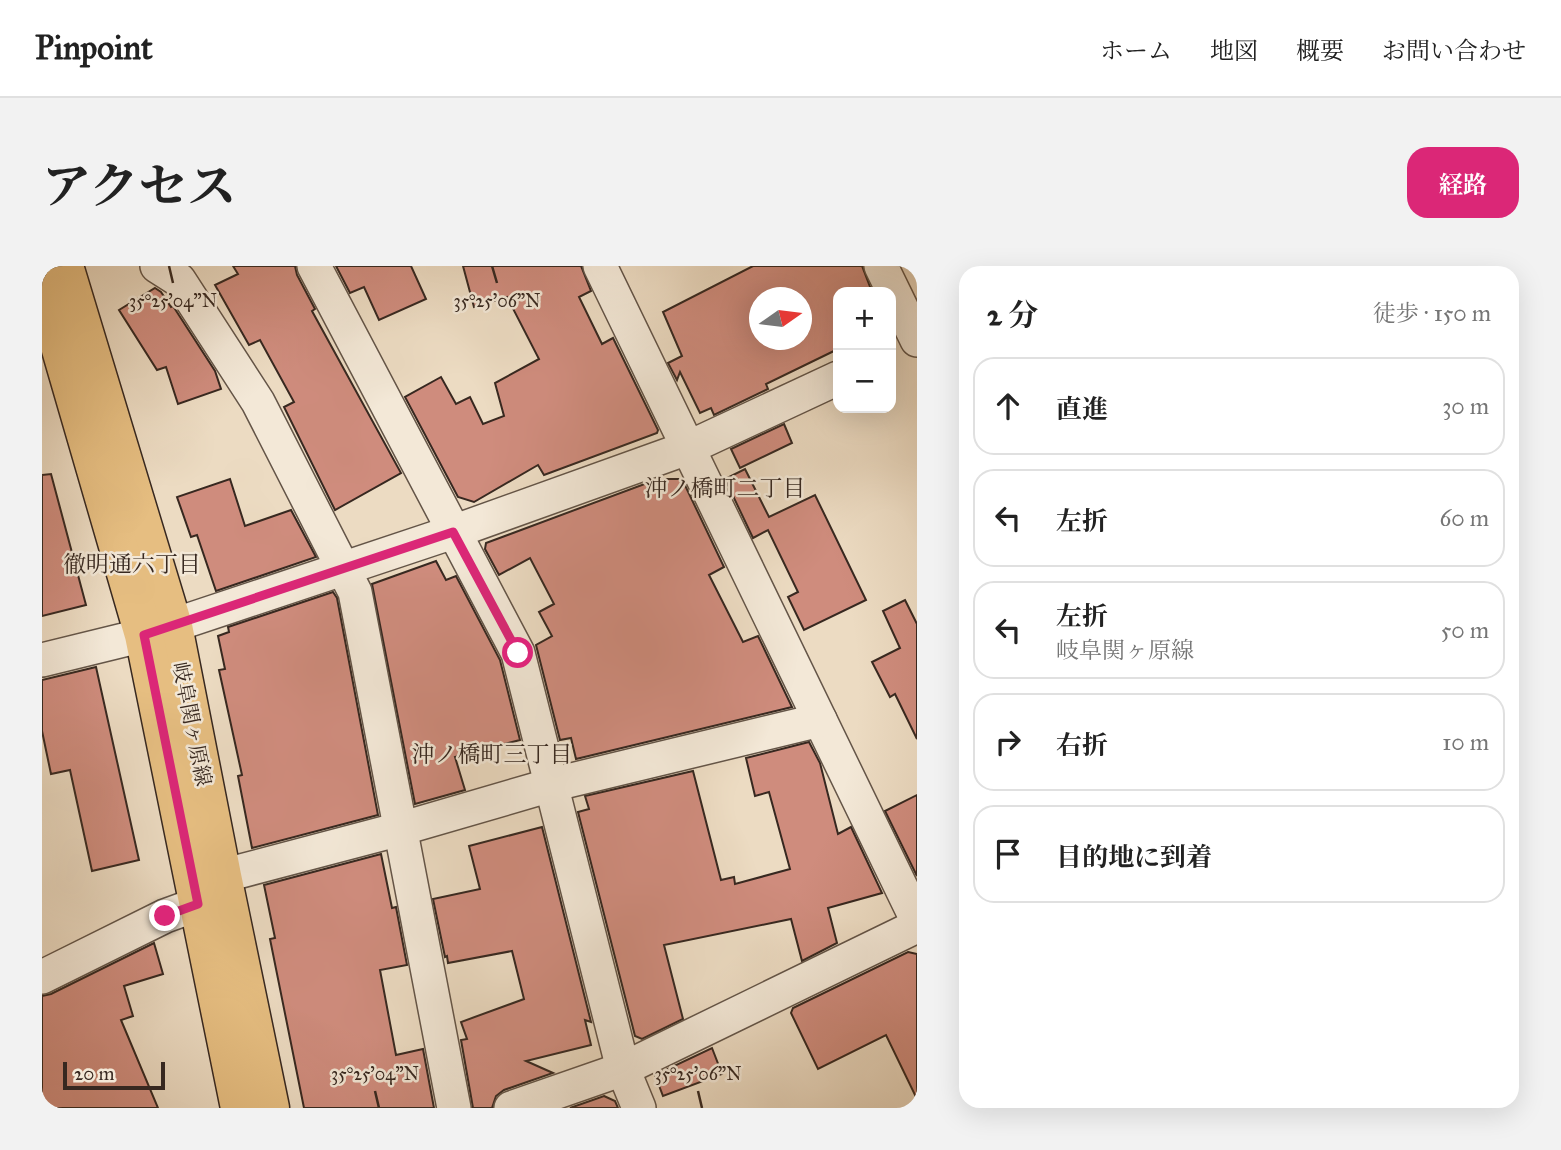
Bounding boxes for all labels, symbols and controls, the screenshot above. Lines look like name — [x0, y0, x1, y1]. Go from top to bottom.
text: Pinpoint — [35, 28, 153, 68]
text: ホーム — [1100, 36, 1172, 66]
text: 地図 — [1210, 36, 1258, 66]
text: 概要 — [1296, 36, 1344, 66]
text: お問い合わせ — [1382, 36, 1526, 66]
button: 経路 — [1407, 147, 1519, 218]
text: アクセス — [42, 157, 237, 216]
north arrow — [749, 287, 812, 350]
map controls — [833, 287, 896, 413]
button: + — [833, 287, 896, 350]
text: 35°25'04"N — [129, 290, 217, 312]
text: 35°25'06"N — [453, 290, 541, 312]
text: 2 分 — [987, 297, 1038, 333]
text: 徒歩 · 150 m — [1373, 299, 1491, 327]
button: − — [833, 350, 896, 413]
icon: ahead — [989, 387, 1027, 425]
text: 30 m — [1442, 392, 1489, 420]
text: 直進 — [1056, 393, 1108, 425]
district label: 沖ノ橋町二丁目 — [645, 474, 806, 502]
icon: left — [989, 499, 1027, 537]
text: 60 m — [1440, 504, 1489, 532]
text: 左折 — [1056, 505, 1108, 537]
district label: 徹明通六丁目 — [63, 550, 201, 578]
text: 左折 — [1056, 600, 1108, 632]
icon: left — [989, 611, 1027, 649]
text: 50 m — [1441, 616, 1489, 644]
text: 岐阜関ヶ原線 — [1056, 636, 1194, 664]
route start — [502, 637, 533, 668]
street label: 岐阜関ヶ原線 — [167, 660, 217, 788]
icon: right — [989, 723, 1027, 761]
text: 10 m — [1442, 728, 1489, 756]
text: 右折 — [1056, 729, 1108, 761]
district label: 沖ノ橋町三丁目 — [412, 740, 573, 768]
icon: arrive — [989, 835, 1027, 873]
text: 目的地に到着 — [1056, 841, 1212, 873]
route end — [149, 900, 180, 931]
scale bar — [63, 1059, 164, 1091]
text: 20 m — [74, 1062, 115, 1085]
text: 35°25'04"N — [331, 1063, 419, 1085]
text: 35°25'06"N — [654, 1063, 742, 1085]

